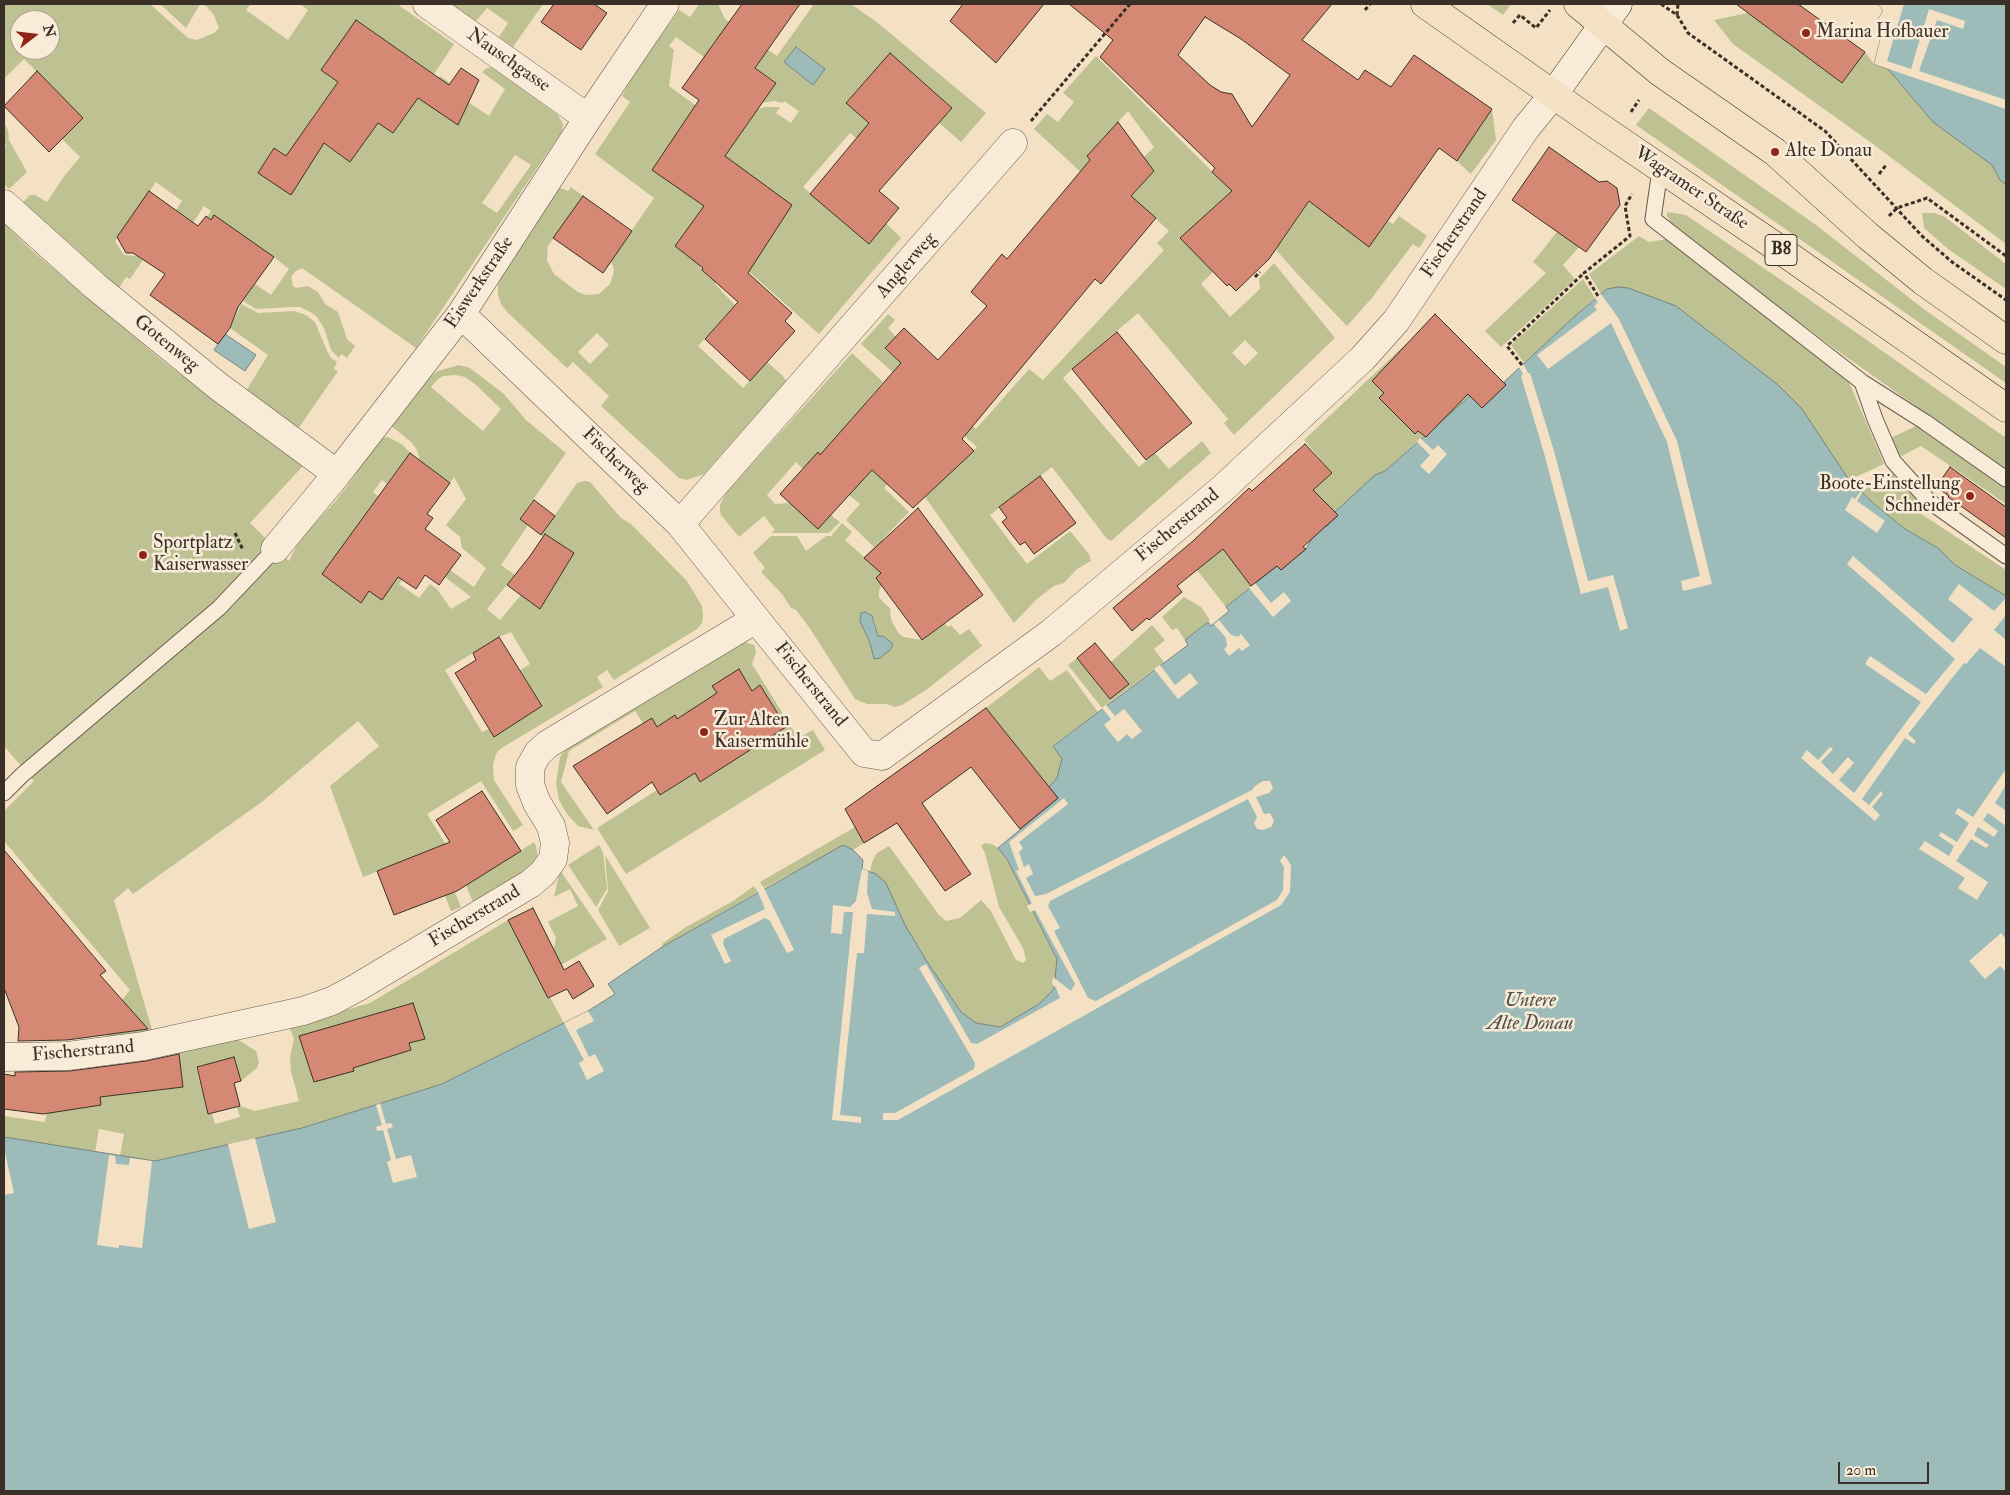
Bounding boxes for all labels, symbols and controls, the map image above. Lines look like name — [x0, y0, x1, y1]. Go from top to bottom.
north arrow — [10, 10, 60, 60]
place label: Marina Hofbauer — [1816, 22, 1948, 44]
text: N — [39, 23, 59, 39]
street label: Nauschgasse — [462, 24, 554, 98]
marker: Marina Hofbauer — [1800, 27, 1812, 39]
place label: Alte Donau — [1785, 141, 1872, 163]
street label: Wagramer Straße — [1629, 142, 1753, 236]
marker: Alte Donau — [1769, 146, 1781, 158]
street label: Fischerstrand — [1417, 185, 1493, 283]
street label: Anglerweg — [872, 228, 942, 304]
street label: Eiswerkstraße — [441, 232, 519, 334]
road number: B8 — [1765, 234, 1797, 266]
street label: Gotenweg — [129, 311, 203, 377]
street label: Fischerweg — [577, 423, 653, 499]
place label: Boote-Einstellung Schneider — [1819, 474, 1960, 518]
street label: Fischerstrand — [1131, 484, 1225, 568]
marker: Boote-Einstellung Schneider — [1964, 490, 1976, 502]
place label: Sportplatz Kaiserwasser — [153, 533, 248, 577]
marker: Sportplatz Kaiserwasser — [137, 549, 149, 561]
street label: Fischerstrand — [769, 638, 851, 732]
place label: Zur Alten Kaisermühle — [714, 710, 809, 754]
marker: Zur Alten Kaisermühle — [698, 726, 710, 738]
street label: Fischerstrand — [425, 881, 525, 953]
water label: Untere Alte Donau — [1487, 990, 1573, 1037]
street label: Fischerstrand — [31, 1036, 135, 1068]
scale bar — [1840, 1452, 1931, 1484]
text: 20 m — [1846, 1461, 1876, 1480]

